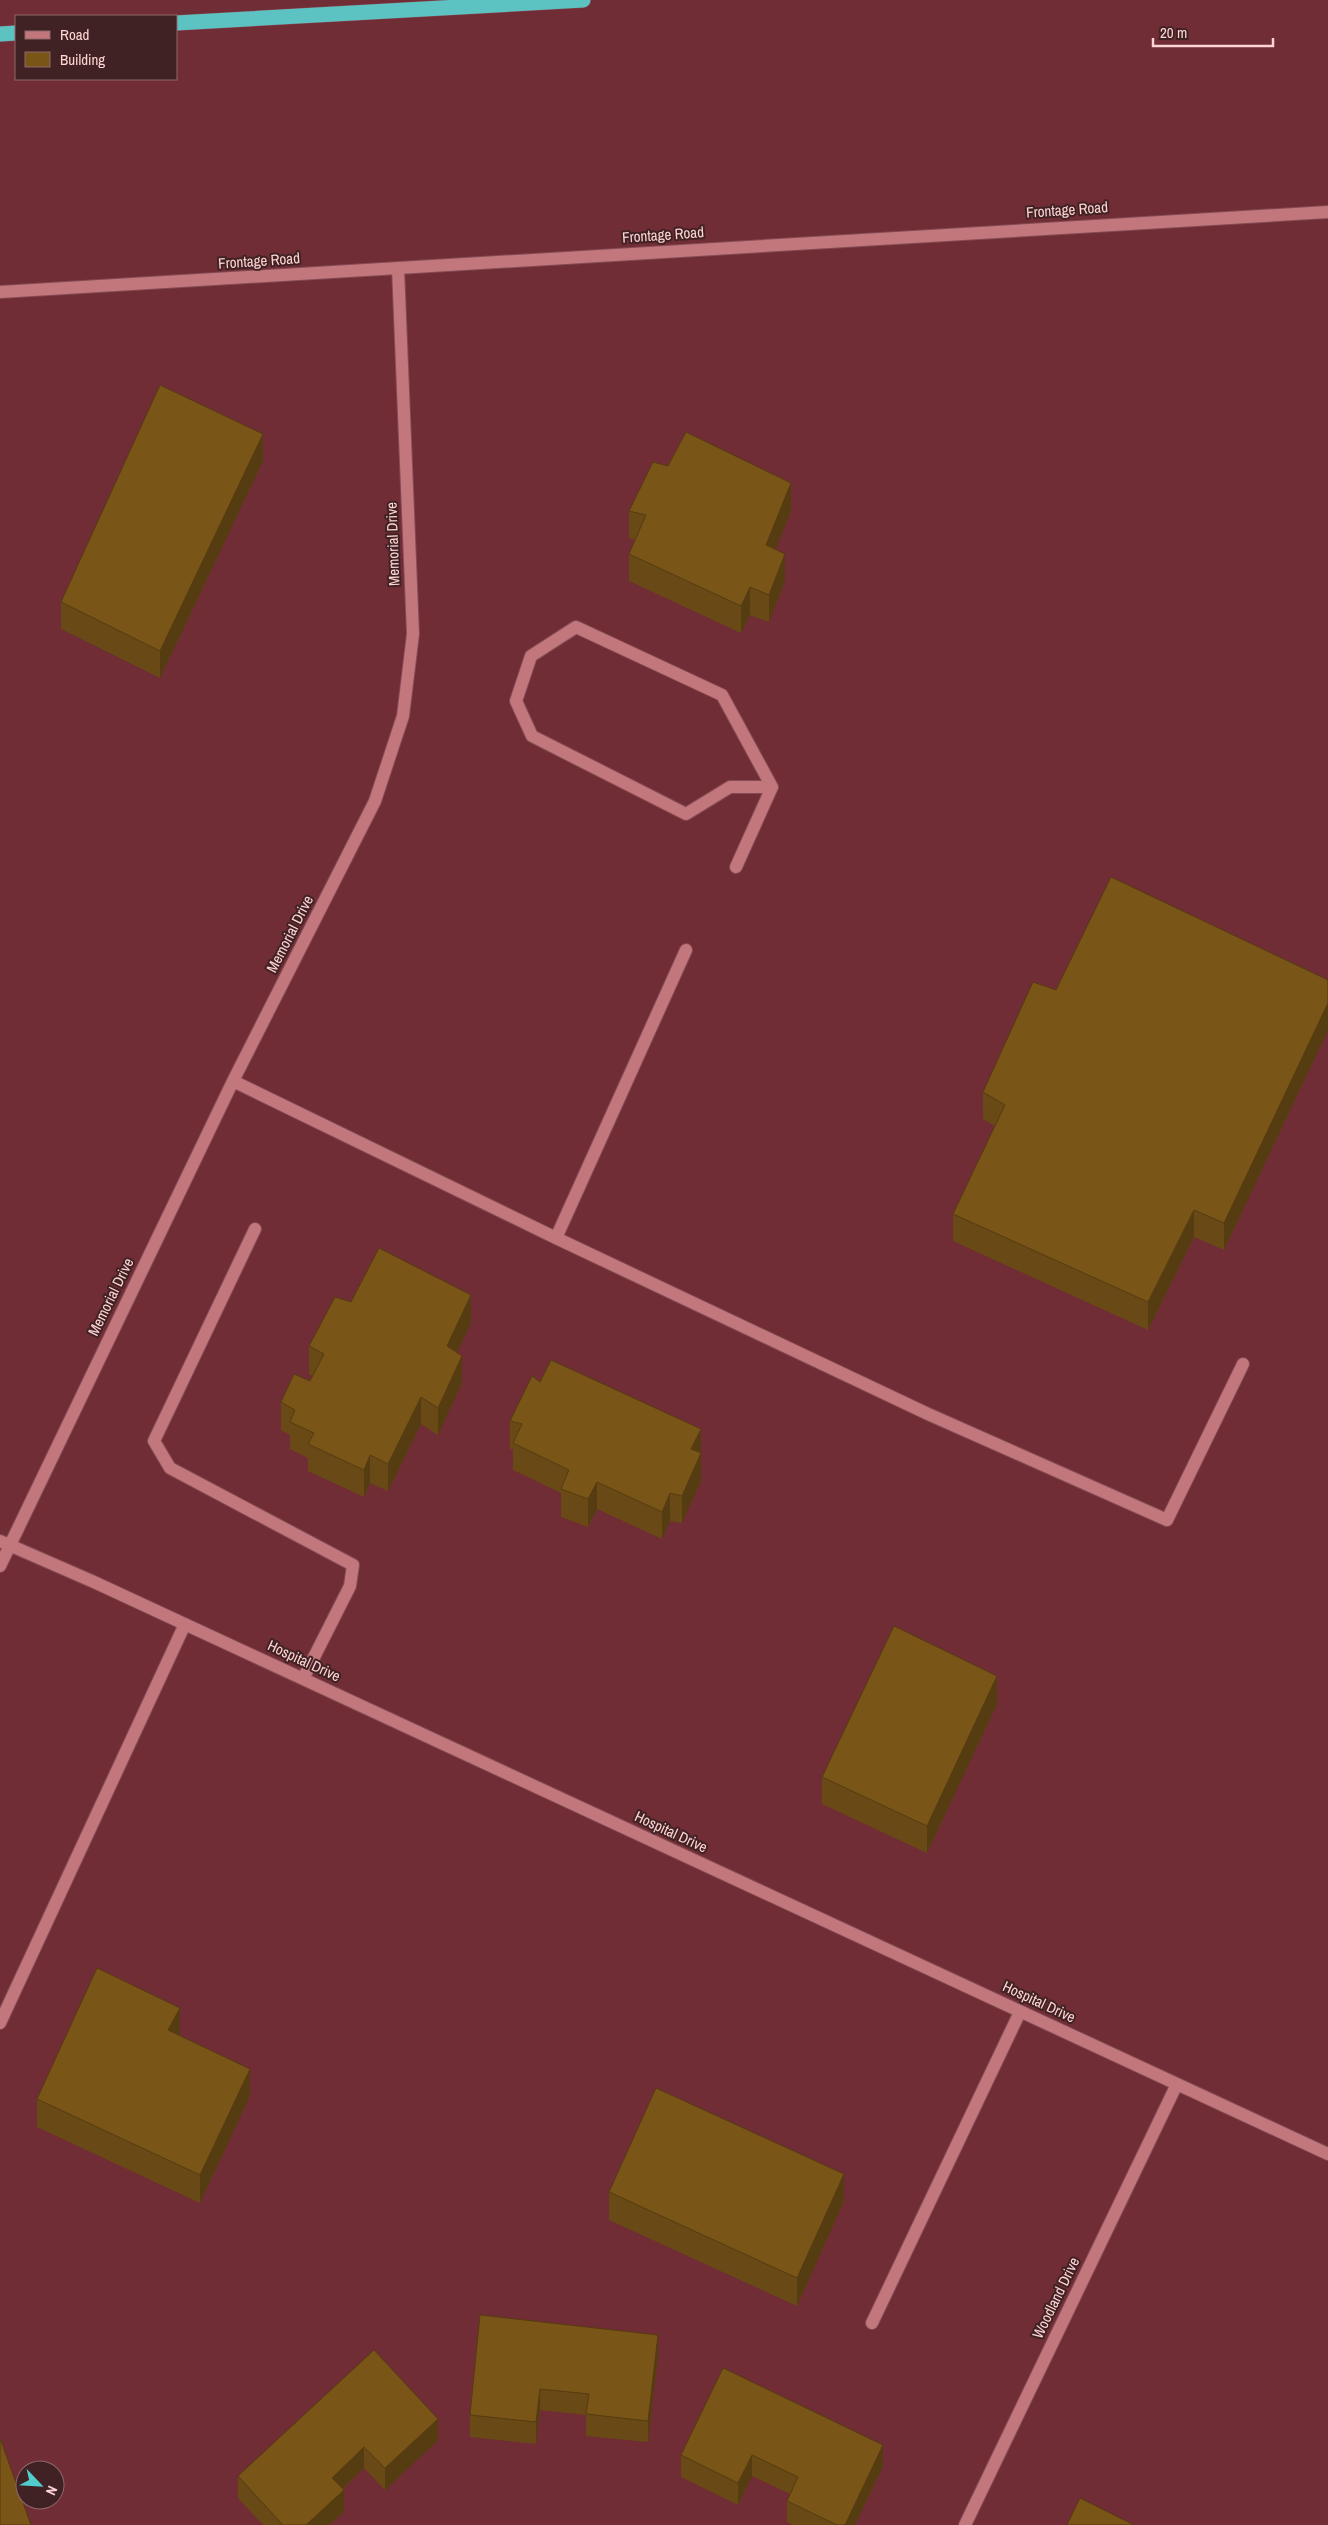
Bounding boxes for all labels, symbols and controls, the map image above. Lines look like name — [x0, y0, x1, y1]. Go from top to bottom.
legend — [15, 15, 178, 80]
scale bar — [1153, 15, 1273, 47]
text: 20 m — [1160, 22, 1187, 43]
text: Road — [60, 24, 89, 45]
text: Building — [60, 49, 105, 70]
street label: Frontage Road — [1025, 196, 1109, 223]
street label: Frontage Road — [621, 221, 705, 248]
street label: Frontage Road — [217, 247, 301, 274]
street label: Memorial Drive — [381, 501, 404, 586]
street label: Memorial Drive — [261, 891, 318, 976]
street label: Memorial Drive — [83, 1254, 138, 1339]
street label: Hospital Drive — [264, 1635, 344, 1687]
street label: Hospital Drive — [631, 1806, 711, 1858]
street label: Hospital Drive — [999, 1976, 1079, 2028]
street label: Woodland Drive — [1027, 2254, 1084, 2342]
north arrow — [15, 2460, 65, 2510]
text: N — [42, 2483, 62, 2498]

